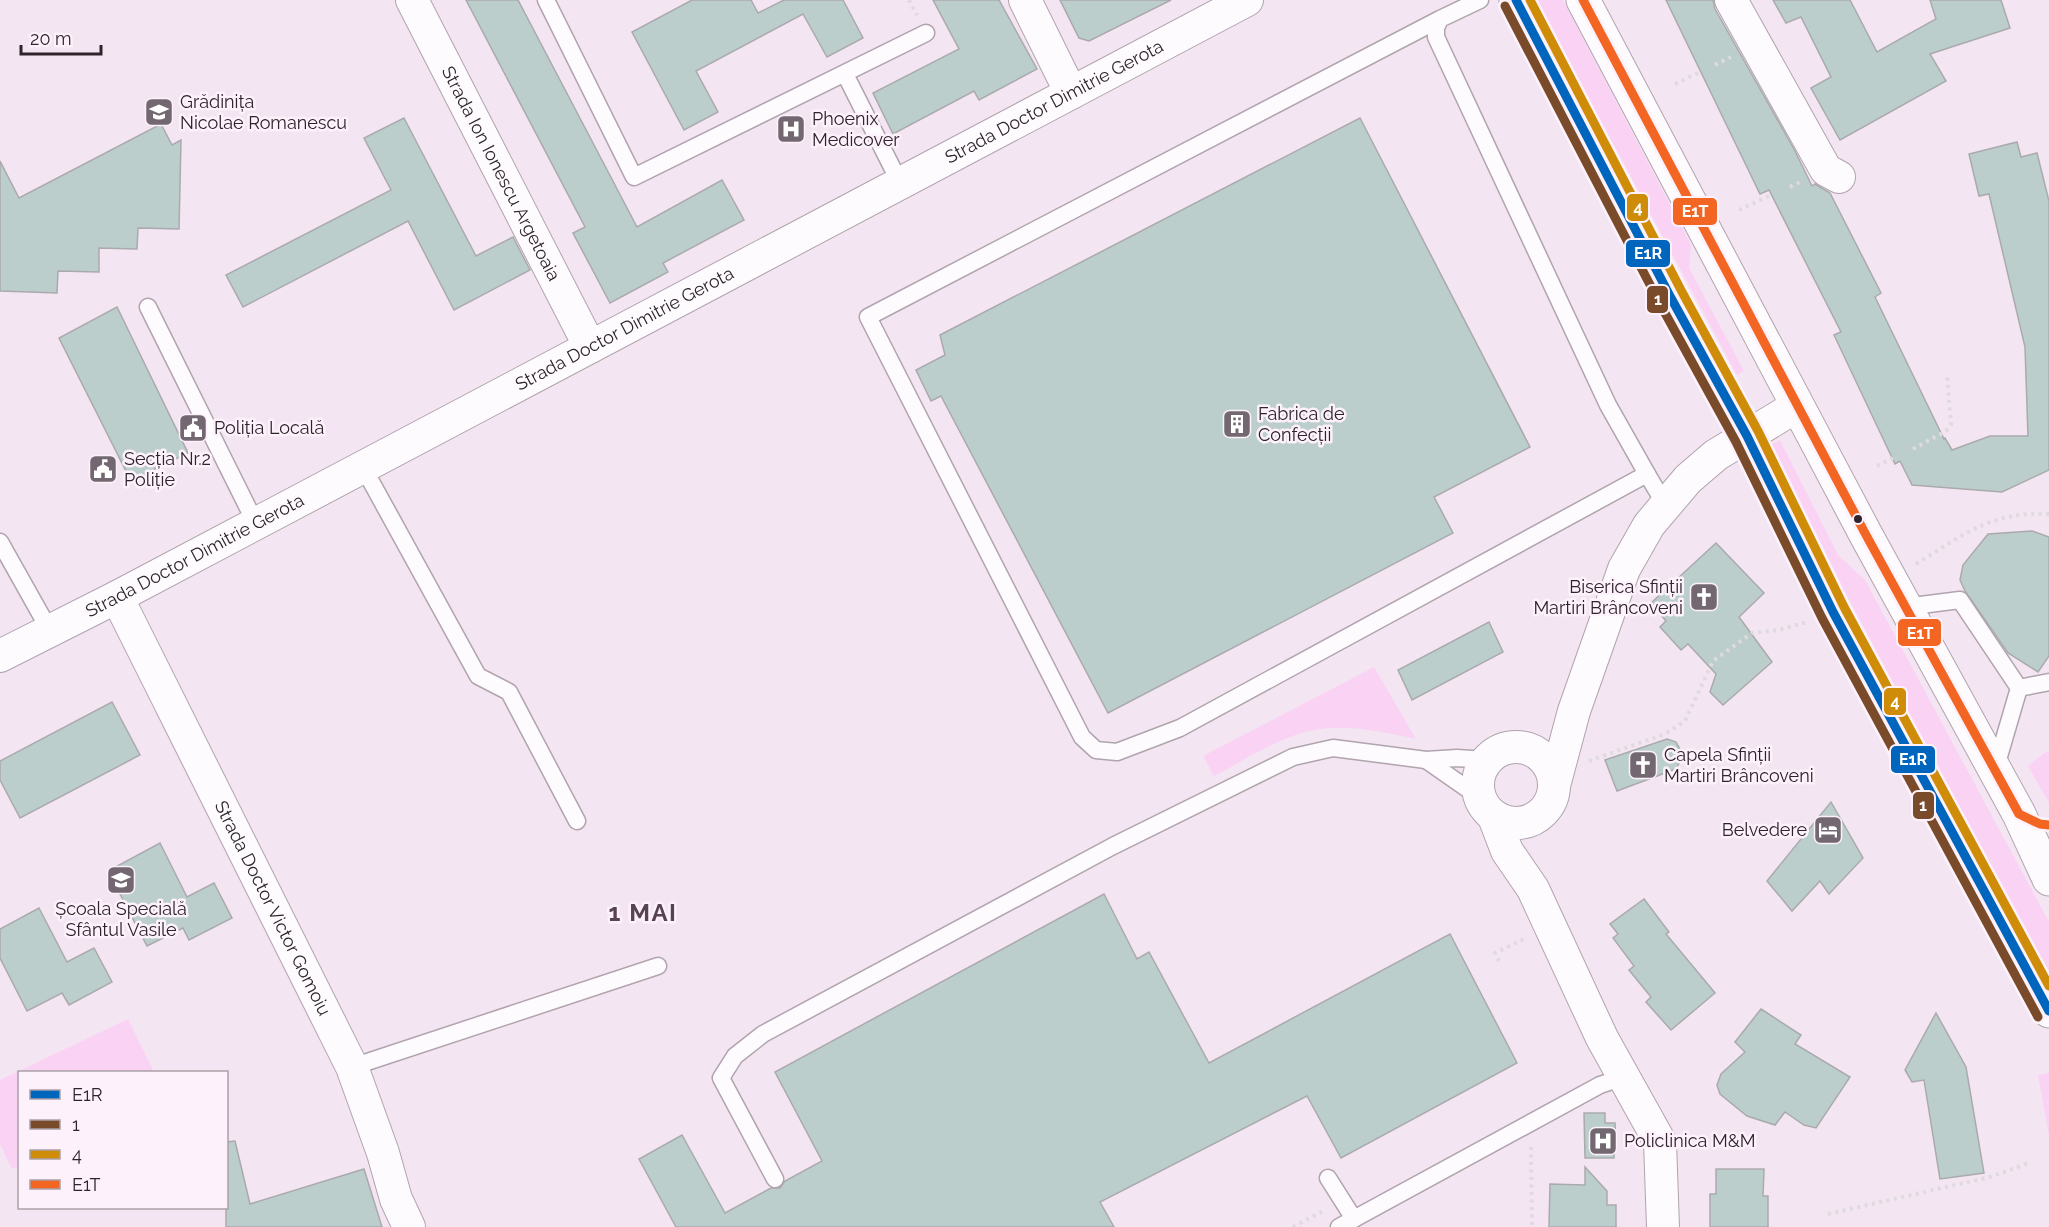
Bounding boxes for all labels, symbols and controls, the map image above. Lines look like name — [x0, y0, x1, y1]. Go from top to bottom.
scale bar — [21, 18, 100, 56]
text: 20 m — [30, 28, 72, 49]
street label: Strada Doctor Dimitrie Gerota — [941, 35, 1167, 168]
street label: Strada Ion Ionescu Argetoaia — [438, 63, 565, 284]
place label: Grădinița Nicolae Romanescu — [180, 91, 347, 133]
school or university icon: Grădinița Nicolae Romanescu — [143, 96, 175, 128]
place label: Phoenix Medicover — [812, 108, 900, 150]
hospital icon: Phoenix Medicover — [775, 113, 807, 145]
line badge: 4 — [1626, 193, 1649, 222]
line badge: E1T — [1672, 197, 1718, 226]
text: 4 — [1633, 198, 1643, 217]
text: E1T — [1682, 202, 1708, 221]
line badge: E1R — [1625, 239, 1671, 268]
text: E1R — [1634, 244, 1662, 263]
street label: Strada Doctor Dimitrie Gerota — [512, 262, 737, 395]
line badge: 1 — [1646, 285, 1669, 314]
text: 1 — [1654, 290, 1662, 309]
place label: Fabrica de Confecții — [1258, 403, 1345, 445]
building icon: Fabrica de Confecții — [1221, 408, 1253, 440]
public building icon: Poliția Locală — [177, 412, 209, 444]
place label: Poliția Locală — [214, 417, 324, 438]
place label: Secția Nr.2 Poliție — [124, 448, 211, 490]
public building icon: Secția Nr.2 Poliție — [87, 453, 119, 485]
street label: Strada Doctor Dimitrie Gerota — [82, 489, 307, 621]
unlabelled marker — [1852, 513, 1864, 525]
place label: Biserica Sfinții Martiri Brâncoveni — [1533, 576, 1683, 618]
church icon: Biserica Sfinții Martiri Brâncoveni — [1688, 581, 1720, 613]
line badge: E1T — [1897, 618, 1942, 647]
text: E1T — [1907, 624, 1933, 643]
line badge: 4 — [1883, 687, 1907, 716]
text: 4 — [1890, 692, 1900, 711]
place label: Capela Sfinții Martiri Brâncoveni — [1664, 744, 1814, 786]
line badge: E1R — [1890, 745, 1936, 774]
church icon: Capela Sfinții Martiri Brâncoveni — [1627, 749, 1659, 781]
text: E1R — [1899, 750, 1927, 769]
line badge: 1 — [1912, 791, 1935, 820]
text: 1 — [1919, 796, 1927, 815]
street label: Strada Doctor Victor Gomoiu — [211, 797, 335, 1019]
hotel icon: Belvedere — [1812, 814, 1844, 846]
place label: Belvedere — [1722, 819, 1807, 840]
school or university icon: Școala Specială Sfântul Vasile — [105, 864, 137, 896]
place label: Școala Specială Sfântul Vasile — [55, 898, 187, 940]
district label: 1 MAI — [609, 898, 677, 927]
legend — [18, 1071, 228, 1209]
text: E1R — [72, 1084, 103, 1105]
text: 1 — [72, 1114, 80, 1135]
hospital icon: Policlinica M&M — [1587, 1125, 1619, 1157]
place label: Policlinica M&M — [1624, 1130, 1756, 1151]
text: 4 — [72, 1144, 82, 1165]
text: E1T — [72, 1174, 101, 1195]

